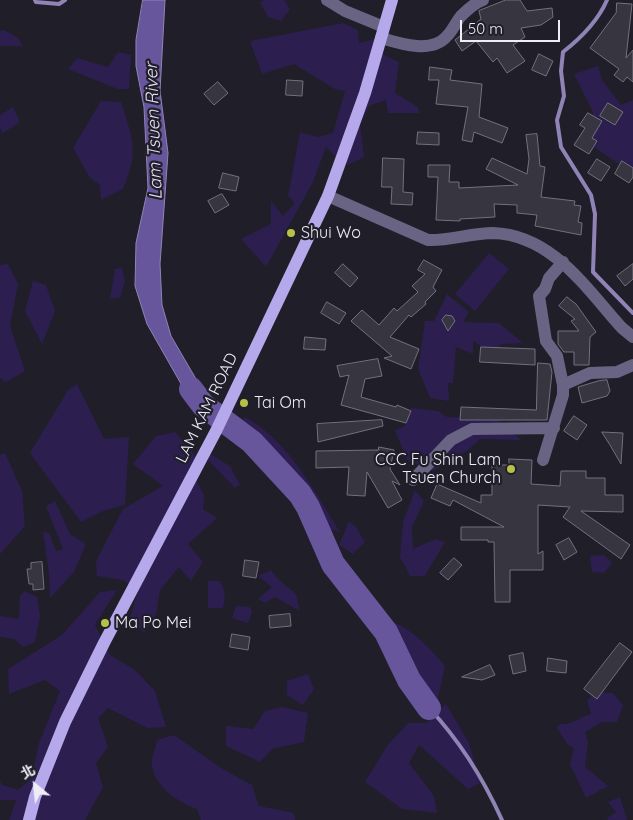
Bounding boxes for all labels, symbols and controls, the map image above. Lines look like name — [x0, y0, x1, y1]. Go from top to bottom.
scale bar — [463, 10, 563, 42]
text: 50 m — [468, 19, 503, 38]
water label: Lam Tsuen River — [141, 62, 167, 200]
place label: Shui Wo — [301, 223, 361, 243]
marker: Shui Wo — [285, 227, 297, 239]
street label: LAM KAM ROAD — [172, 350, 242, 466]
place label: Tai Om — [254, 393, 306, 413]
marker: Tai Om — [238, 397, 250, 409]
place label: CCC Fu Shin Lam Tsuen Church — [375, 450, 501, 488]
marker: CCC Fu Shin Lam Tsuen Church — [505, 463, 517, 475]
place label: Ma Po Mei — [115, 613, 191, 633]
marker: Ma Po Mei — [99, 617, 111, 629]
north arrow — [10, 760, 60, 810]
text: 北 — [18, 761, 38, 783]

